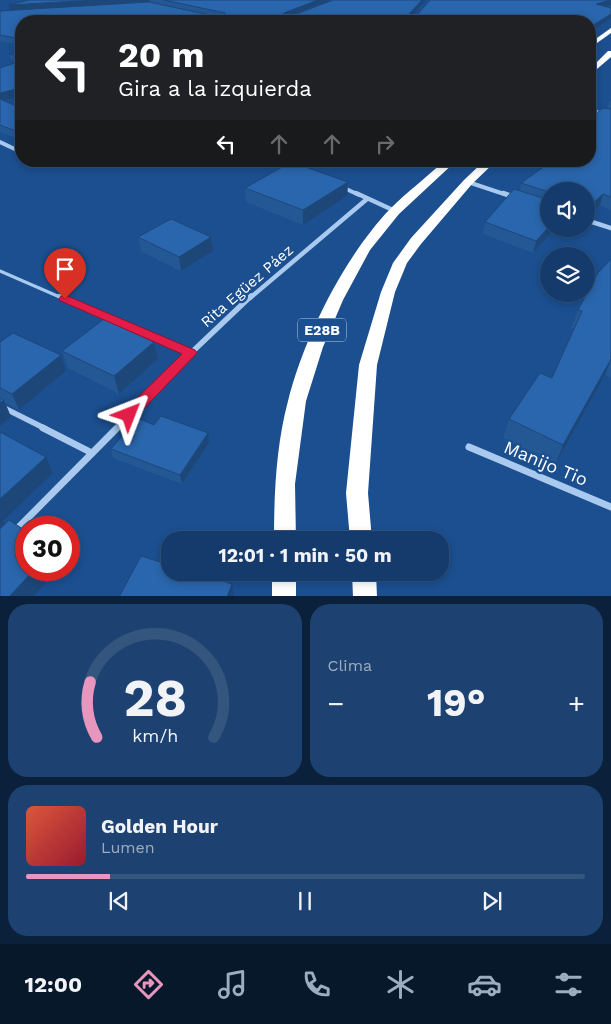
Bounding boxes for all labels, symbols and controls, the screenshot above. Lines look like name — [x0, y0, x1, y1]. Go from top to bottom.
text: 20 m — [118, 34, 204, 76]
icon: left — [35, 35, 100, 100]
text: Gira a la izquierda — [118, 76, 312, 101]
icon: left — [212, 130, 240, 158]
icon: ahead — [265, 130, 293, 158]
icon: ahead — [318, 130, 346, 158]
icon: right — [371, 130, 399, 158]
map controls — [540, 182, 595, 302]
button: sound — [540, 182, 595, 237]
street label: Rita Egüez Páez — [197, 241, 297, 331]
button: layers — [540, 247, 595, 302]
pin — [44, 248, 86, 299]
icon: arrive — [51, 255, 79, 283]
road number: E28B — [298, 318, 346, 342]
position arrow — [102, 388, 154, 440]
street label: Manijo Tio — [501, 436, 591, 490]
speed limit sign: 30 — [15, 516, 80, 581]
text: 12:01 · 1 min · 50 m — [218, 544, 392, 567]
text: Clima — [328, 656, 372, 675]
text: 28 — [123, 668, 187, 729]
text: 19° — [427, 681, 486, 725]
text: − — [328, 687, 344, 720]
text: + — [568, 687, 585, 720]
text: km/h — [132, 725, 178, 746]
text: Golden Hour — [101, 815, 218, 838]
text: Lumen — [101, 838, 155, 857]
icon: previous — [105, 887, 133, 915]
icon: pause — [291, 887, 319, 915]
icon: next — [478, 887, 506, 915]
icon: directions — [131, 967, 166, 1002]
icon: music — [215, 967, 250, 1002]
icon: phone — [299, 967, 334, 1002]
icon: climate — [383, 967, 418, 1002]
icon: car — [467, 967, 502, 1002]
icon: filters — [551, 967, 586, 1002]
text: 12:00 — [25, 972, 82, 997]

